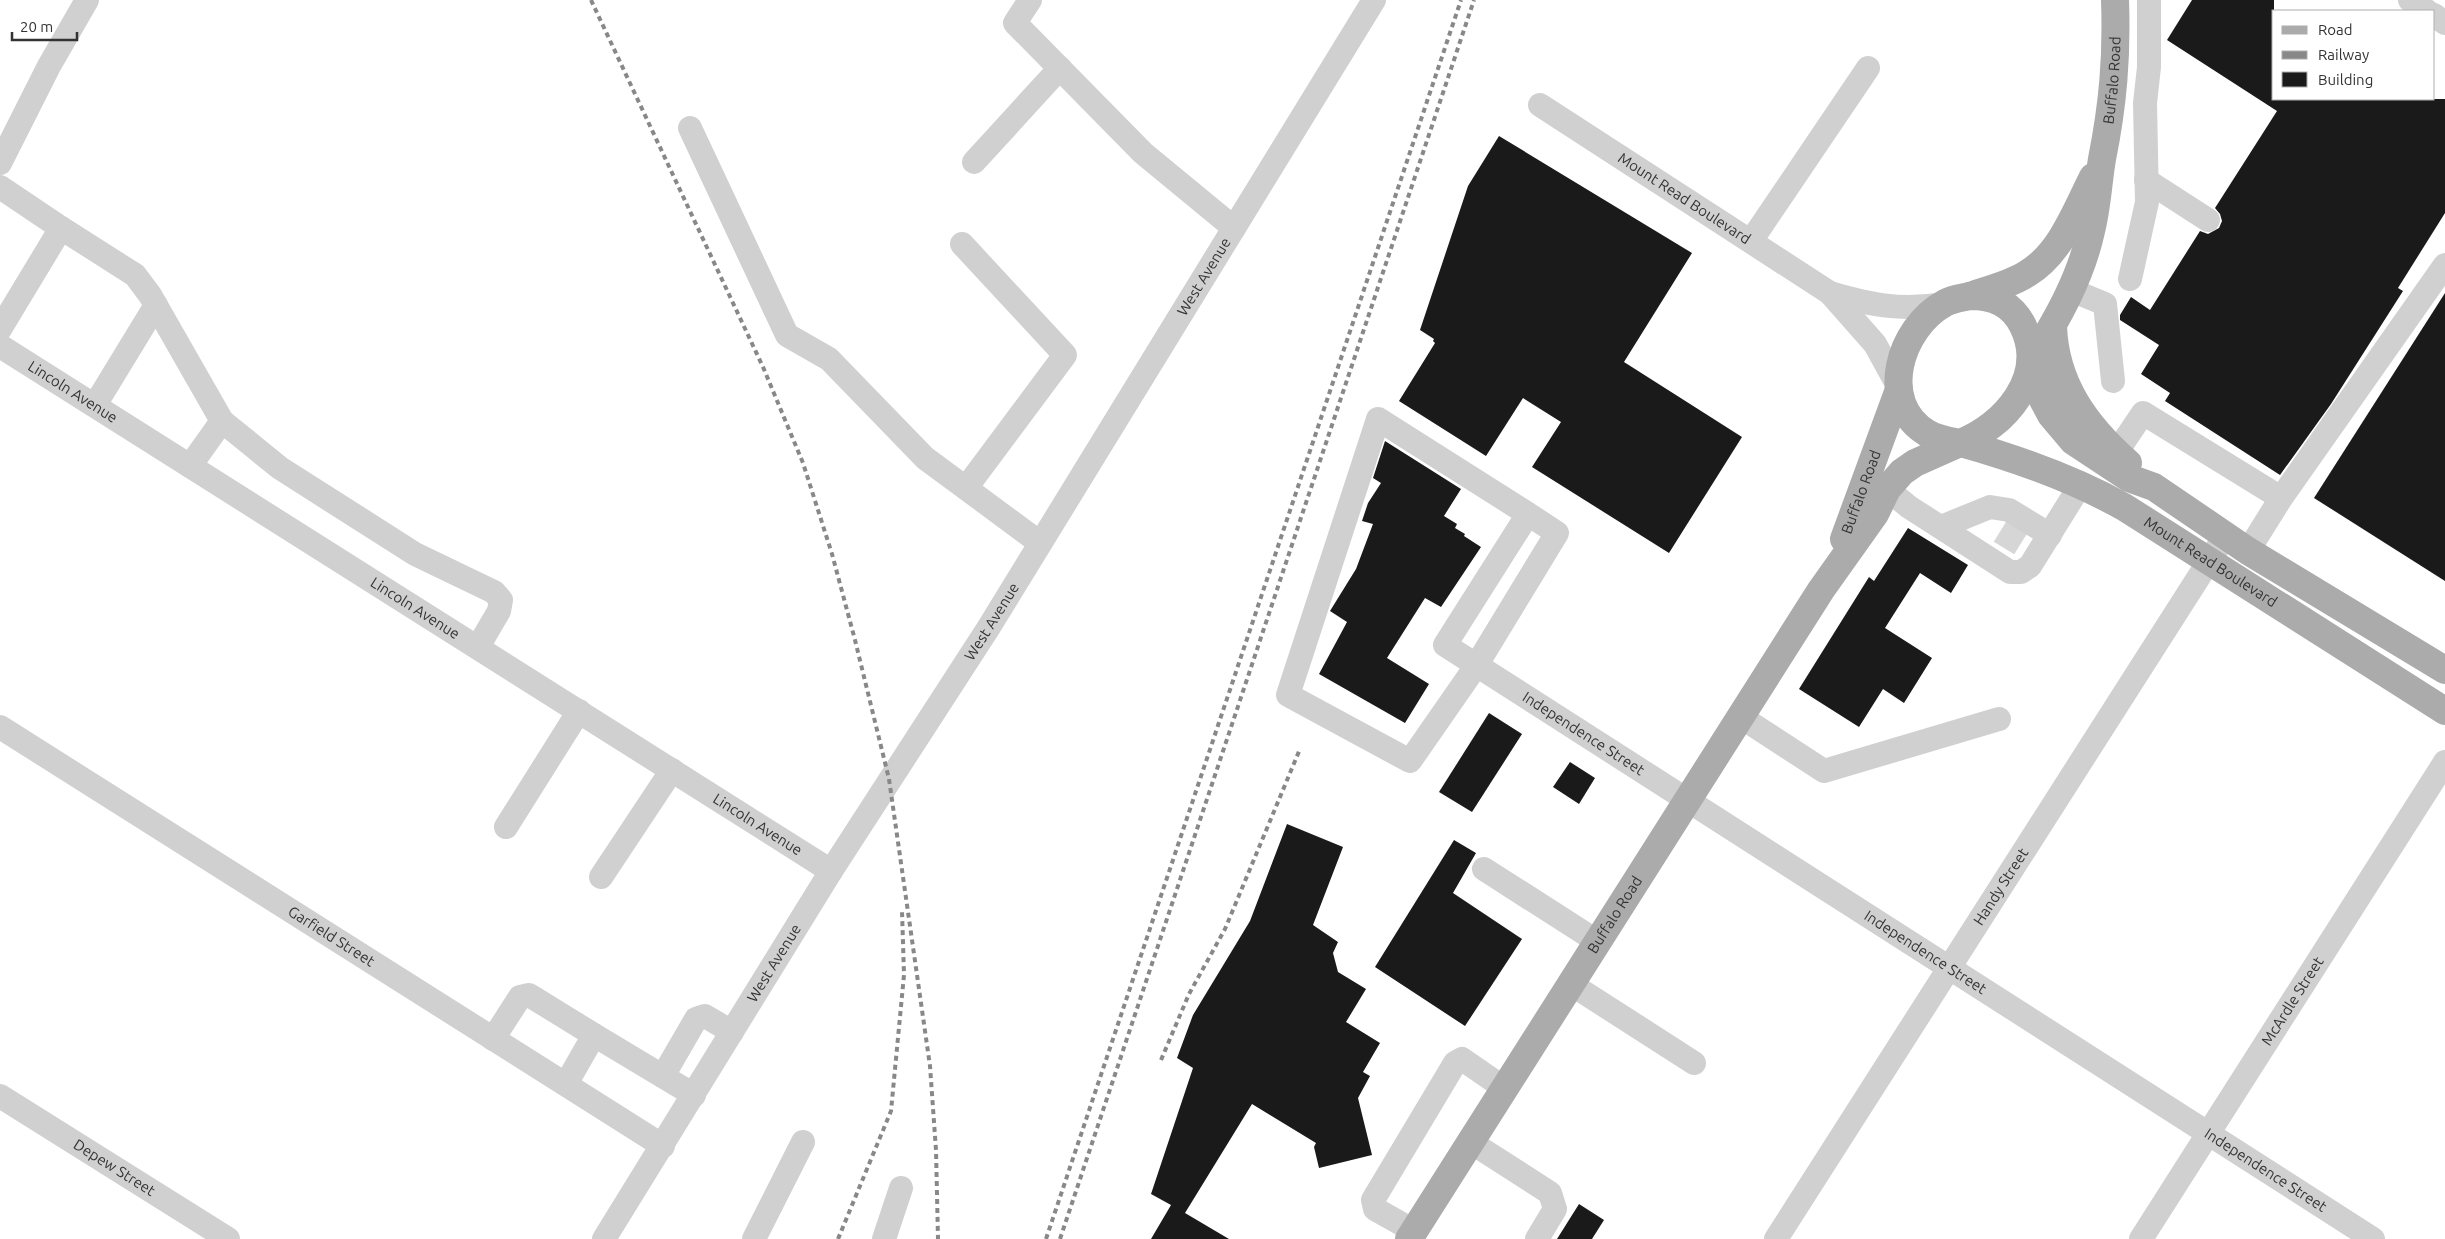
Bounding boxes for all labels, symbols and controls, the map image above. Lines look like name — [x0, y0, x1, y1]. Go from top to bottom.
scale bar — [12, 10, 78, 42]
legend — [2272, 10, 2435, 100]
text: 20 m — [20, 18, 53, 35]
text: Road — [2318, 21, 2353, 38]
street label: Buffalo Road — [2099, 36, 2123, 125]
text: Railway — [2318, 46, 2369, 63]
text: Building — [2318, 71, 2373, 88]
street label: Mount Read Boulevard — [1615, 149, 1754, 247]
street label: West Avenue — [1173, 234, 1234, 319]
street label: Lincoln Avenue — [25, 357, 121, 426]
street label: Buffalo Road — [1838, 448, 1884, 536]
street label: Mount Read Boulevard — [2141, 513, 2281, 610]
street label: Lincoln Avenue — [368, 573, 463, 642]
street label: West Avenue — [961, 580, 1022, 663]
street label: Independence Street — [1520, 688, 1648, 778]
street label: Lincoln Avenue — [710, 790, 805, 859]
street label: Handy Street — [1970, 845, 2032, 928]
street label: Buffalo Road — [1584, 873, 1645, 956]
street label: Garfield Street — [285, 902, 378, 970]
street label: Independence Street — [1861, 907, 1990, 997]
street label: West Avenue — [743, 921, 804, 1005]
street label: McArdle Street — [2258, 953, 2327, 1048]
street label: Independence Street — [2202, 1125, 2330, 1215]
street label: Depew Street — [71, 1135, 159, 1199]

